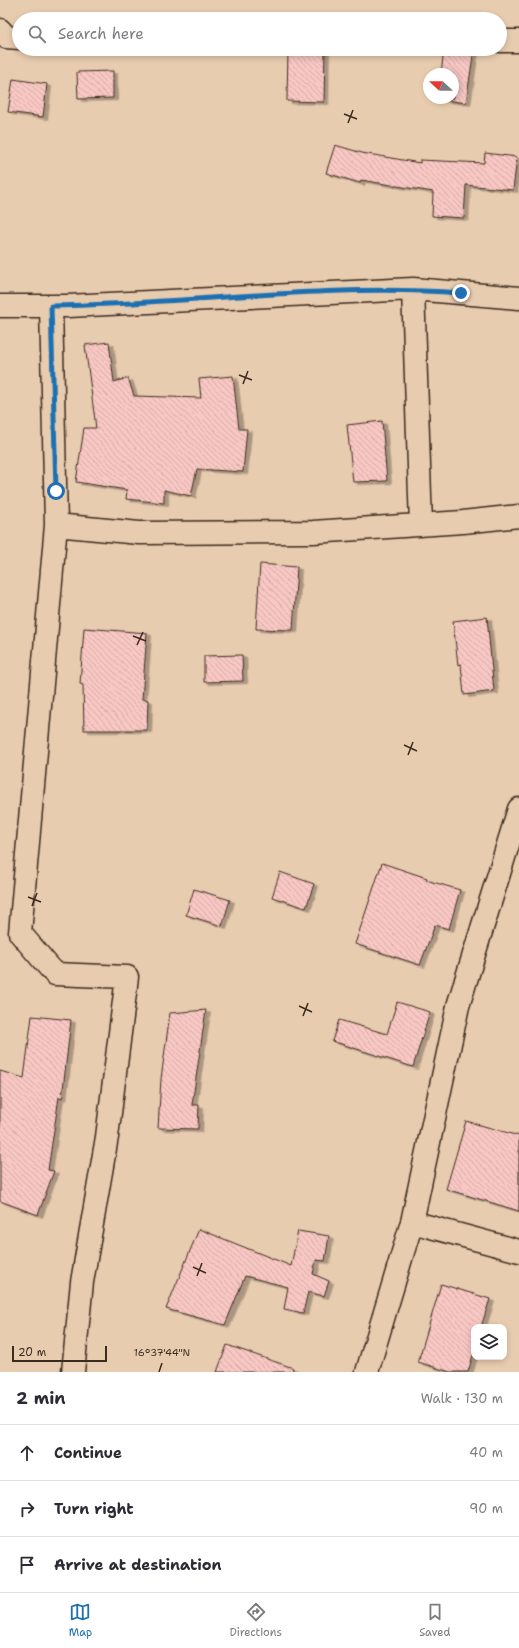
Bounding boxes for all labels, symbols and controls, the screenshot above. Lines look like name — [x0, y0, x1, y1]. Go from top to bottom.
search box — [12, 12, 507, 56]
icon: search — [26, 23, 48, 45]
text: Search here — [58, 24, 144, 44]
north arrow — [423, 68, 459, 104]
route end — [452, 284, 470, 302]
route start — [47, 482, 65, 500]
map controls — [471, 1324, 507, 1360]
button: layers — [471, 1324, 507, 1360]
scale bar — [12, 1344, 107, 1363]
text: 20 m — [18, 1345, 46, 1360]
text: 16°37'44"N — [134, 1346, 190, 1359]
text: 2 min — [16, 1387, 66, 1409]
text: Walk · 130 m — [421, 1390, 503, 1407]
icon: ahead — [16, 1442, 38, 1464]
text: Continue — [54, 1443, 122, 1463]
text: 40 m — [469, 1444, 503, 1461]
icon: right — [16, 1498, 38, 1520]
text: Turn right — [54, 1499, 134, 1519]
text: 90 m — [469, 1500, 503, 1517]
icon: arrive — [16, 1554, 38, 1576]
text: Arrive at destination — [54, 1555, 222, 1575]
tab: Map — [69, 1601, 92, 1640]
tab: Directions — [229, 1601, 282, 1640]
tab: Saved — [419, 1601, 450, 1640]

